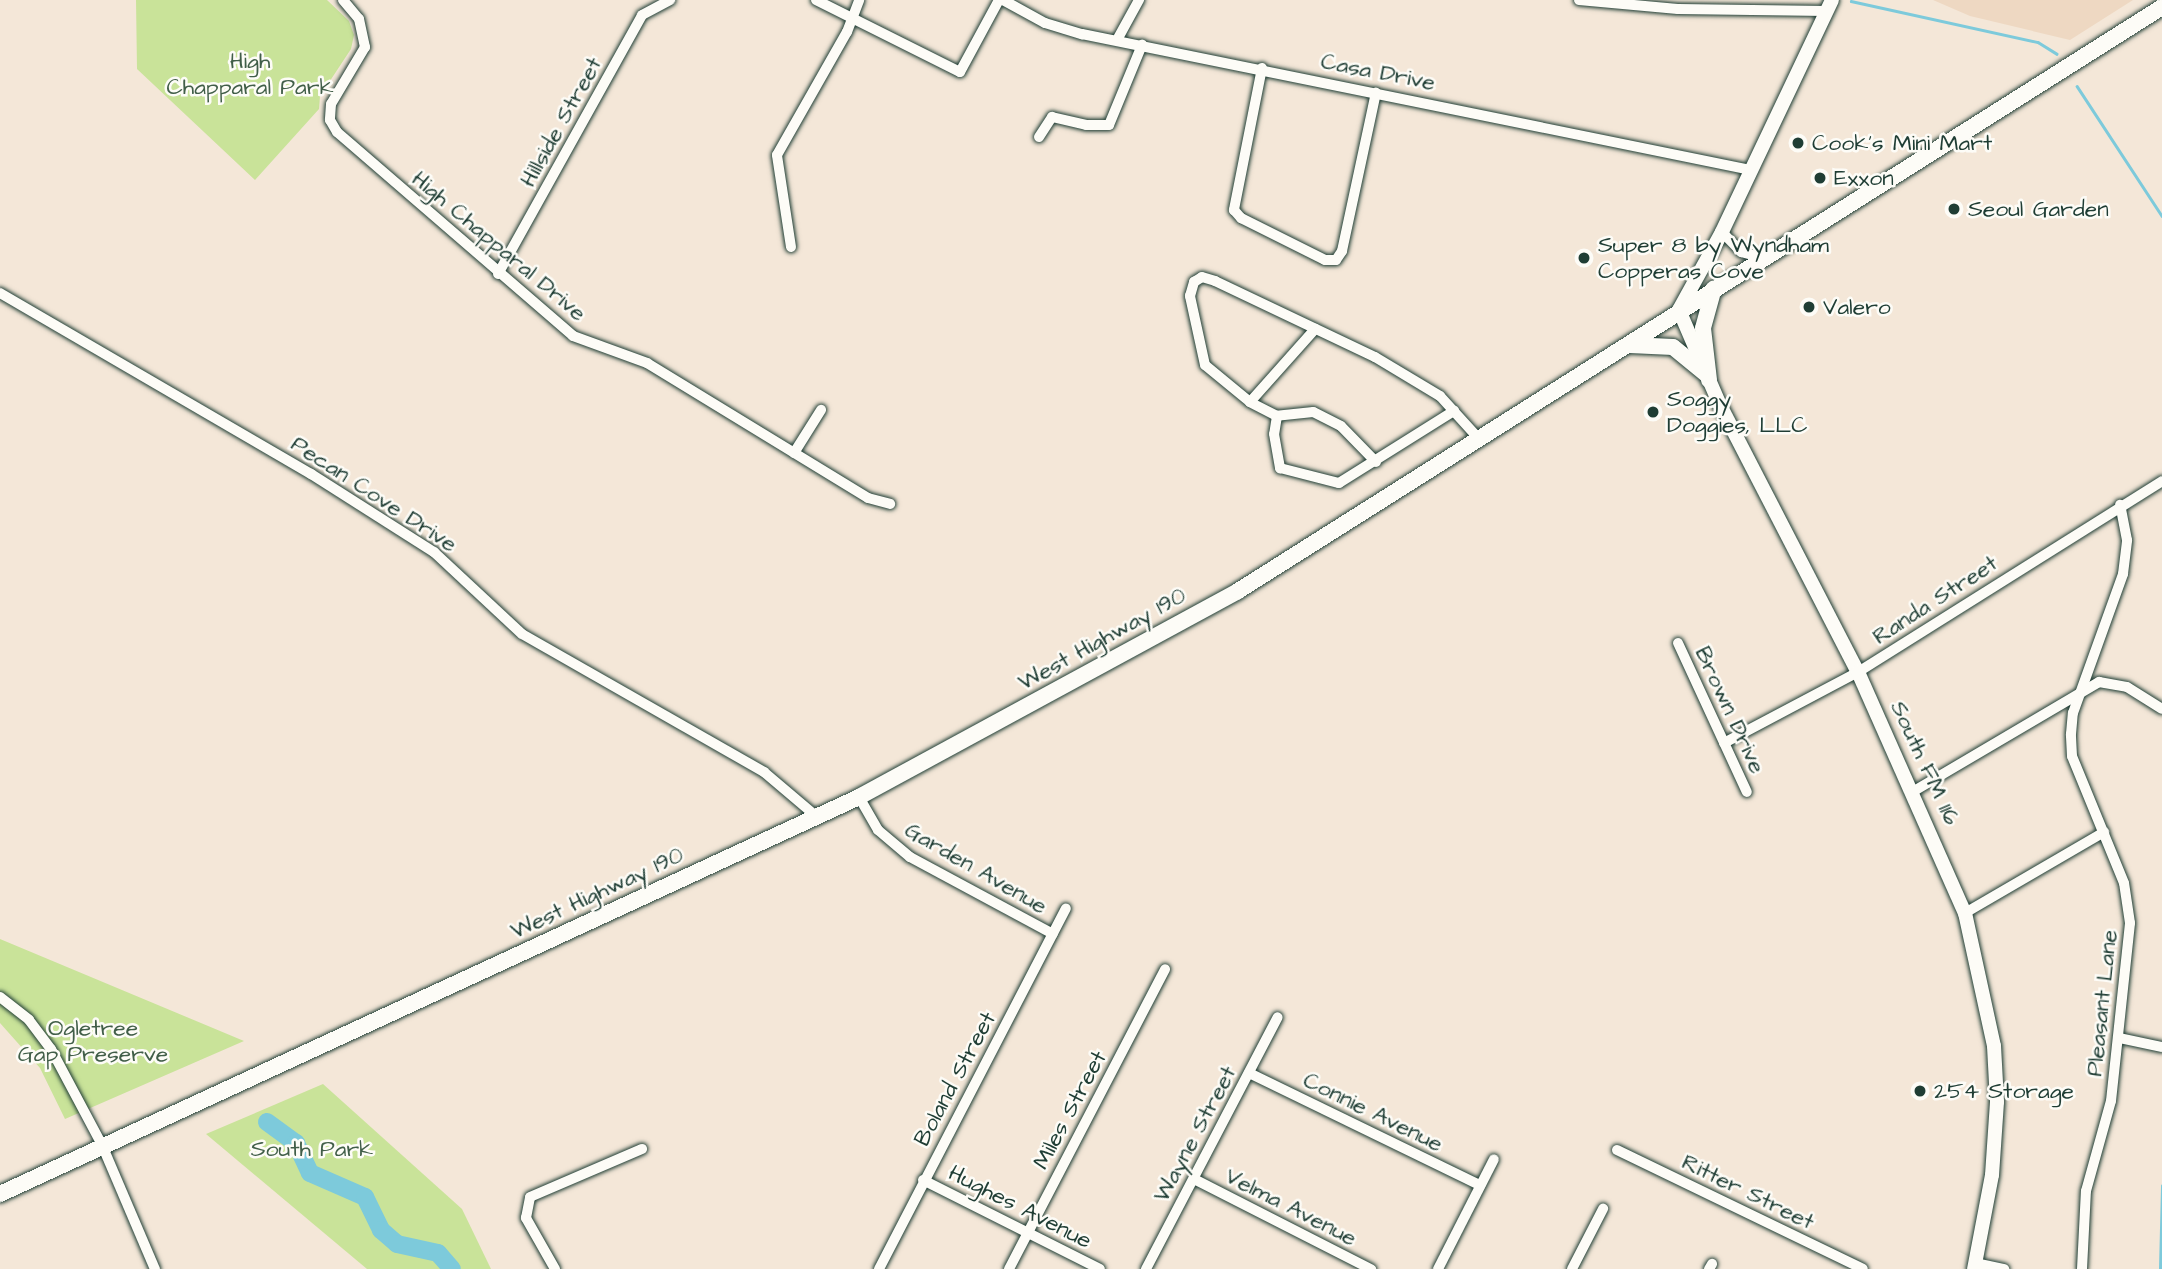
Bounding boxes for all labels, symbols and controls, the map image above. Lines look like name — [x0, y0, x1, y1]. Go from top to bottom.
park label: High Chapparal Park — [166, 47, 334, 101]
street label: Casa Drive — [1318, 47, 1438, 97]
street label: Hillside Street — [514, 52, 608, 192]
place label: Cook's Mini Mart — [1812, 129, 1992, 157]
marker: Cook's Mini Mart — [1790, 135, 1806, 151]
place label: Exxon — [1834, 164, 1894, 192]
street label: High Chapparal Drive — [406, 165, 592, 327]
marker: Exxon — [1812, 170, 1828, 186]
place label: Seoul Garden — [1968, 195, 2109, 223]
marker: Seoul Garden — [1946, 201, 1962, 217]
place label: Super 8 by Wyndham Copperas Cove — [1598, 231, 1829, 285]
marker: Super 8 by Wyndham Copperas Cove — [1576, 250, 1592, 266]
place label: Valero — [1823, 293, 1891, 321]
marker: Valero — [1801, 299, 1817, 315]
place label: Soggy Doggies, LLC — [1667, 385, 1807, 439]
marker: Soggy Doggies, LLC — [1645, 404, 1661, 420]
street label: Pecan Cove Drive — [286, 430, 462, 558]
street label: Randa Street — [1867, 549, 2003, 651]
street label: West Highway 190 — [1013, 581, 1191, 697]
street label: Brown Drive — [1689, 642, 1771, 778]
street label: South FM 116 — [1884, 697, 1966, 829]
street label: Garden Avenue — [900, 816, 1052, 920]
street label: West Highway 190 — [506, 841, 688, 945]
street label: Pleasant Lane — [2081, 928, 2123, 1078]
street label: Boland Street — [908, 1007, 1002, 1151]
park label: Ogletree Gap Preserve — [18, 1014, 168, 1068]
street label: Miles Street — [1027, 1046, 1113, 1174]
street label: Wayne Street — [1148, 1061, 1242, 1207]
street label: Connie Avenue — [1299, 1066, 1447, 1158]
place label: 254 Storage — [1934, 1077, 2074, 1105]
marker: 254 Storage — [1912, 1083, 1928, 1099]
park label: South Park — [251, 1135, 373, 1163]
street label: Ritter Street — [1677, 1148, 1819, 1236]
street label: Hughes Avenue — [944, 1159, 1096, 1255]
street label: Velma Avenue — [1221, 1162, 1361, 1252]

